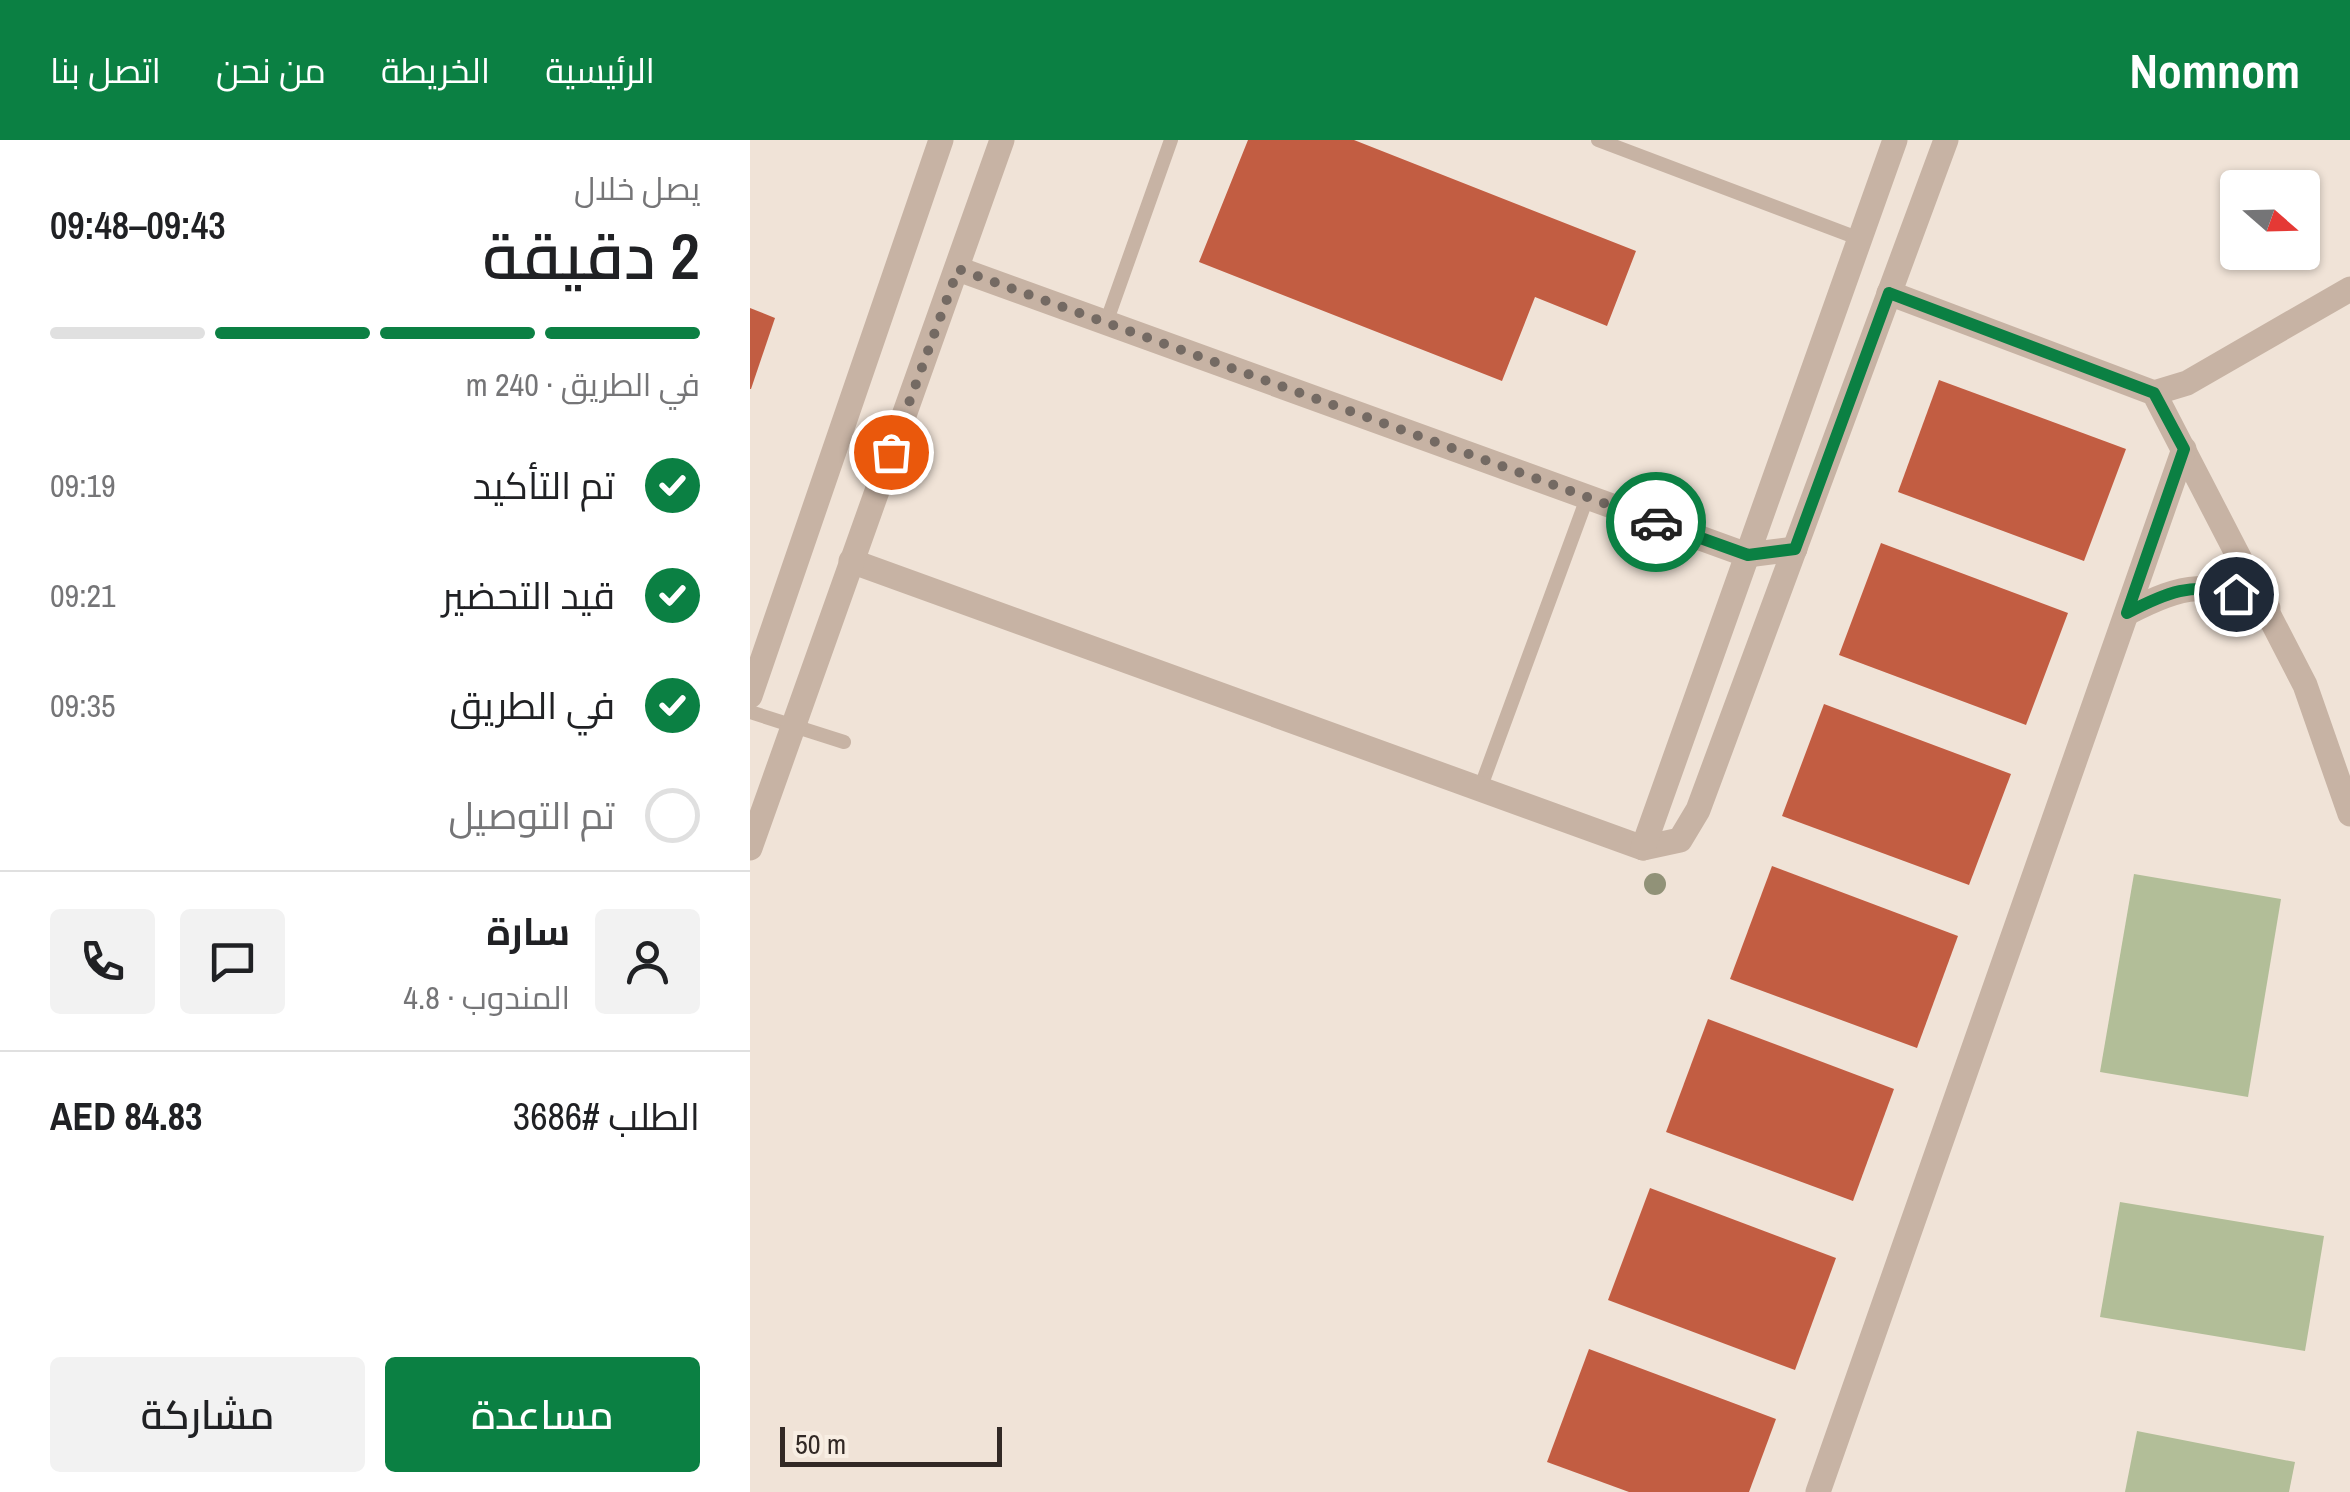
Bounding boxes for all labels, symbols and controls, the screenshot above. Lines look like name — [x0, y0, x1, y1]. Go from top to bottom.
text: Nomnom — [2129, 38, 2300, 103]
text: اتصل بنا — [50, 47, 161, 94]
text: من نحن — [216, 47, 326, 94]
text: الخريطة — [381, 47, 490, 94]
text: الرئيسية — [545, 47, 655, 94]
text: يصل خلال — [574, 167, 700, 210]
north arrow — [2220, 170, 2320, 270]
map controls — [2220, 170, 2320, 270]
text: 09:43–09:48 — [50, 200, 226, 251]
text: 2 دقيقة — [482, 212, 700, 299]
text: في الطريق · 240 m — [466, 363, 700, 406]
pin — [849, 410, 934, 495]
icon: bag — [864, 425, 919, 480]
icon: check — [645, 458, 700, 513]
text: تم التأكيد — [473, 460, 615, 511]
text: 09:19 — [50, 464, 116, 507]
courier — [1606, 472, 1706, 572]
icon: car — [1629, 495, 1684, 550]
pin — [2194, 552, 2279, 637]
icon: home — [2209, 567, 2264, 622]
icon: check — [645, 568, 700, 623]
text: قيد التحضير — [442, 570, 615, 621]
text: 09:21 — [50, 574, 116, 617]
icon: check — [645, 678, 700, 733]
text: في الطريق — [450, 680, 615, 731]
text: 09:35 — [50, 684, 116, 727]
text: تم التوصيل — [448, 790, 615, 841]
text: سارة — [487, 906, 570, 957]
button: phone — [50, 909, 155, 1014]
button: chat — [180, 909, 285, 1014]
button: person — [595, 909, 700, 1014]
text: المندوب · 4.8 — [403, 976, 570, 1019]
text: AED 84.83 — [50, 1091, 202, 1142]
text: الطلب #3686 — [513, 1091, 700, 1142]
button: مشاركة — [50, 1357, 365, 1472]
button: مساعدة — [385, 1357, 700, 1472]
scale bar — [780, 1422, 1002, 1466]
text: 50 m — [795, 1425, 846, 1463]

